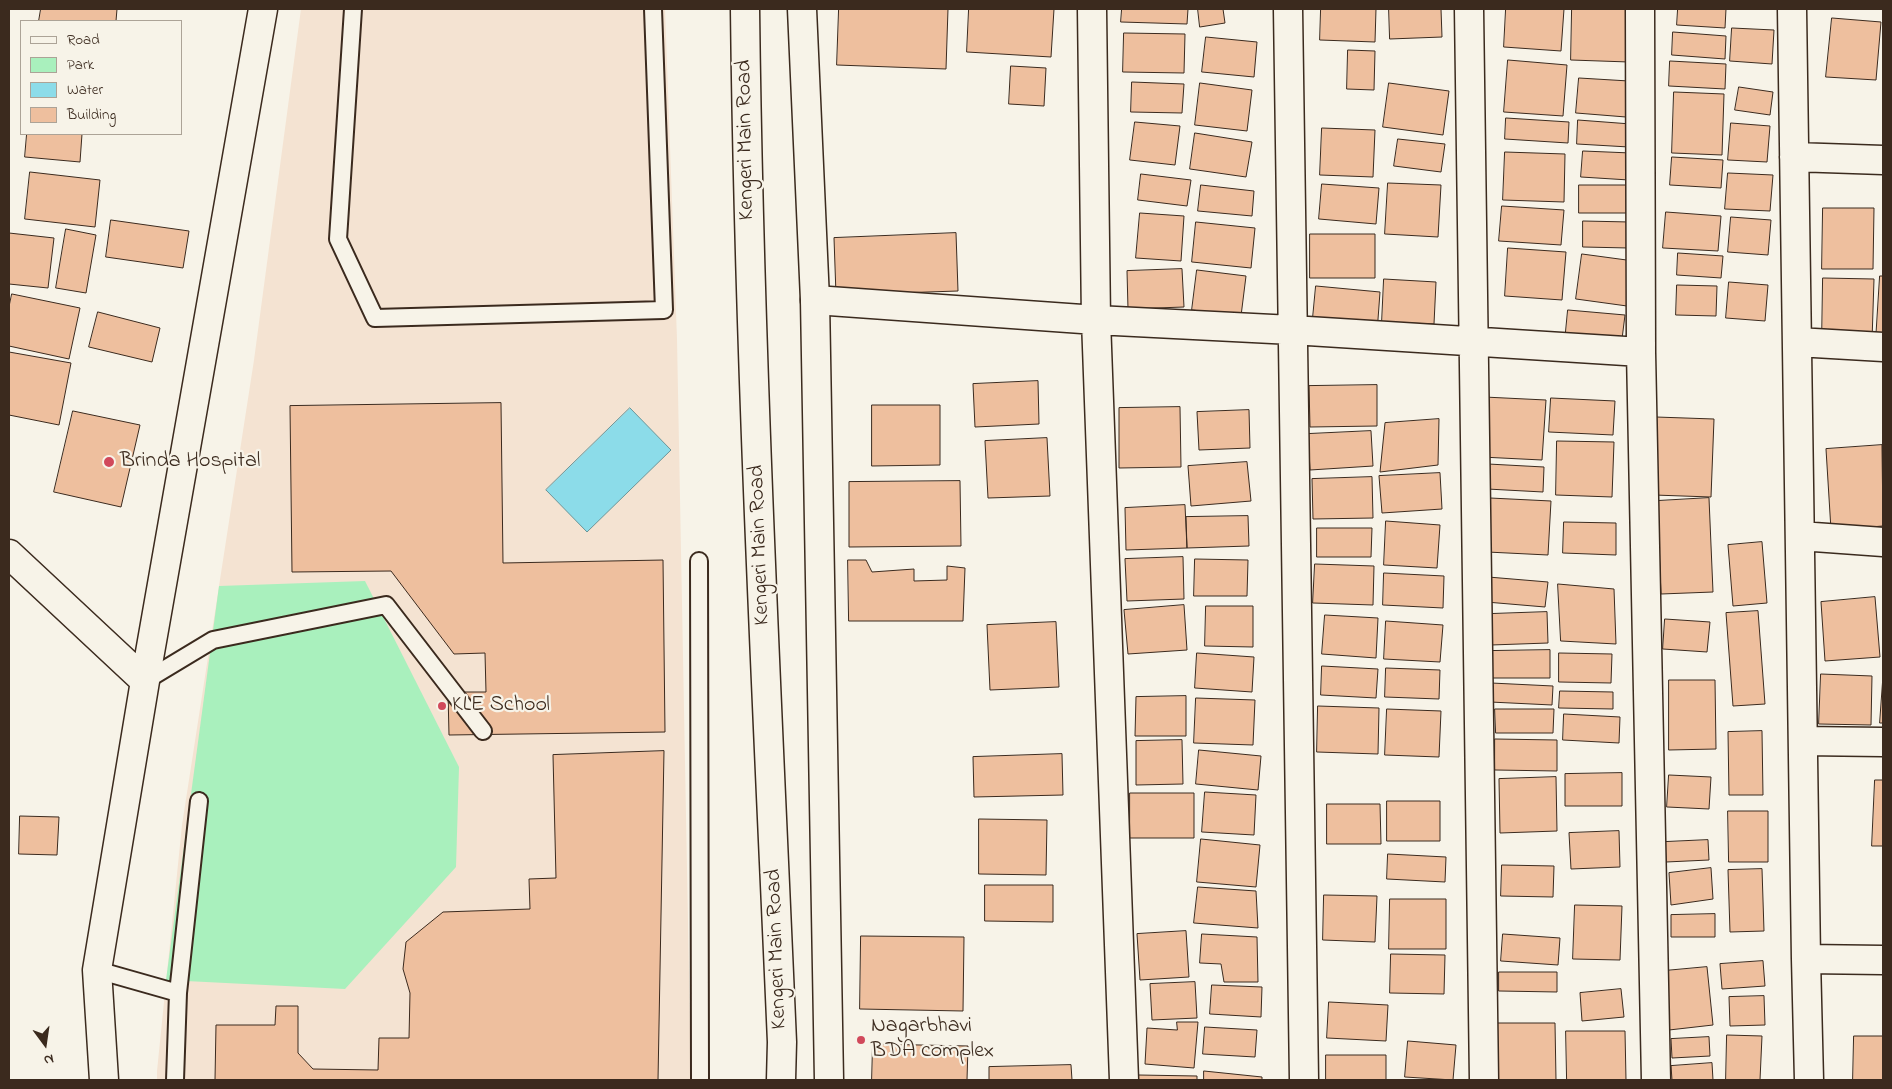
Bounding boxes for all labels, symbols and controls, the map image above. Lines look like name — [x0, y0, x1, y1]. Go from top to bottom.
legend — [20, 20, 182, 135]
text: Road — [67, 29, 100, 51]
text: Park — [67, 54, 94, 76]
street label: Kengeri Main Road — [732, 59, 762, 221]
text: Water — [67, 79, 103, 101]
text: Building — [67, 104, 116, 126]
place label: Brinda Hospital — [120, 449, 260, 475]
marker: Brinda Hospital — [102, 455, 116, 469]
street label: Kengeri Main Road — [745, 464, 777, 626]
place label: KLE School — [452, 693, 550, 719]
marker: KLE School — [436, 700, 448, 712]
street label: Kengeri Main Road — [762, 868, 794, 1030]
place label: Nagarbhavi BDA complex — [871, 1014, 994, 1066]
north arrow — [20, 1019, 70, 1069]
marker: Nagarbhavi BDA complex — [855, 1034, 867, 1046]
text: N — [42, 1048, 56, 1070]

